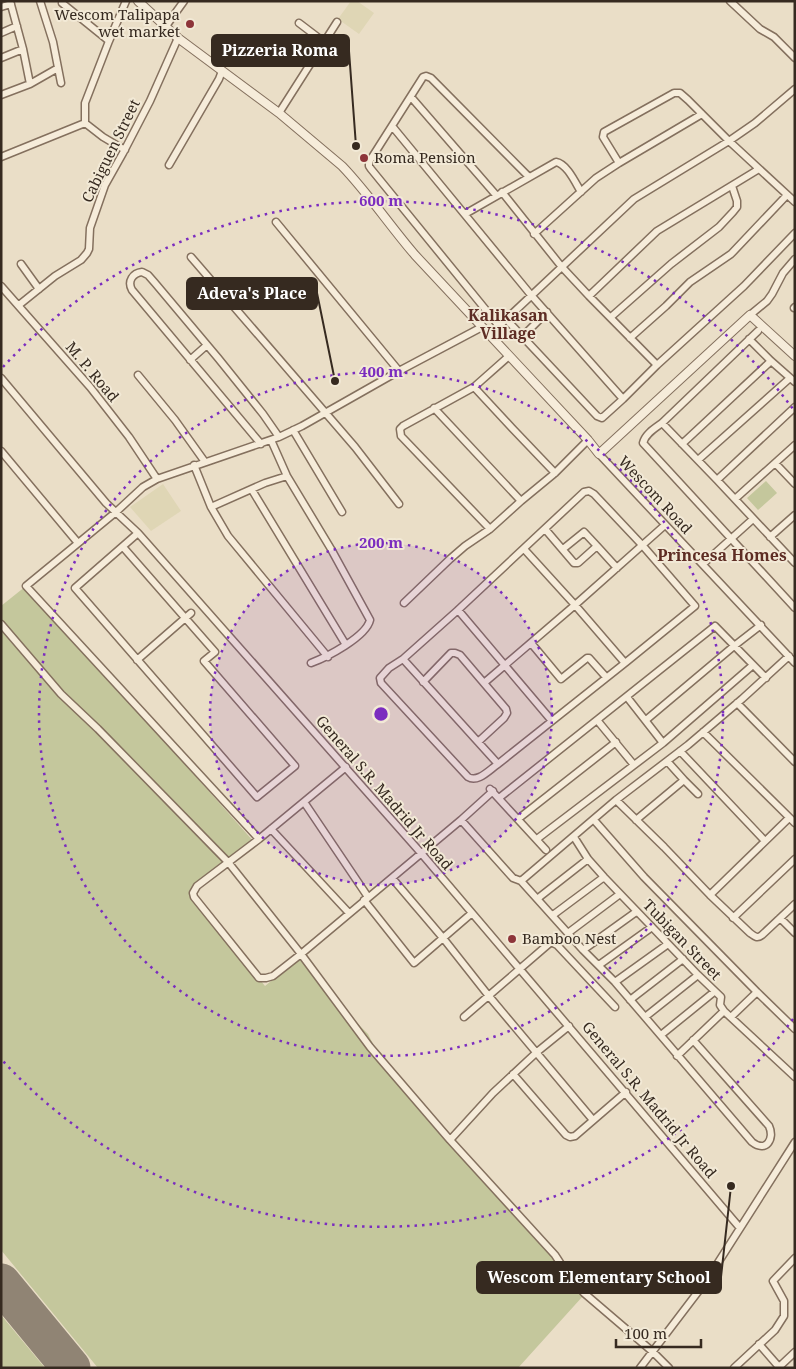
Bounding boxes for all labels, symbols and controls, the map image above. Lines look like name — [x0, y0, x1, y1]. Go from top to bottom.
place label: Wescom Talipapa wet market — [54, 4, 180, 41]
marker: Wescom Talipapa wet market — [184, 18, 196, 30]
callout: Pizzeria Roma — [212, 35, 349, 66]
text: Pizzeria Roma — [222, 39, 339, 61]
street label: Cabiguen Street — [76, 96, 144, 206]
place label: Roma Pension — [374, 147, 476, 167]
marker: Roma Pension — [358, 152, 370, 164]
text: 600 m — [359, 190, 403, 210]
callout: Adeva's Place — [187, 278, 317, 309]
text: Adeva's Place — [197, 282, 307, 304]
district label: Kalikasan Village — [468, 304, 549, 344]
street label: M. P. Road — [62, 337, 124, 406]
text: 400 m — [359, 361, 403, 381]
street label: Wescom Road — [614, 451, 697, 538]
text: 200 m — [359, 532, 403, 552]
district label: Princesa Homes — [657, 544, 787, 566]
centre of rings — [372, 705, 390, 723]
street label: General S.R. Madrid Jr Road — [312, 711, 458, 874]
street label: Tubigan Street — [639, 895, 726, 984]
place label: Bamboo Nest — [522, 928, 616, 948]
marker: Bamboo Nest — [506, 933, 518, 945]
street label: General S.R. Madrid Jr Road — [578, 1017, 721, 1182]
callout: Wescom Elementary School — [477, 1262, 721, 1293]
text: Wescom Elementary School — [487, 1266, 711, 1288]
scale bar — [616, 1316, 701, 1348]
text: 100 m — [624, 1323, 667, 1343]

